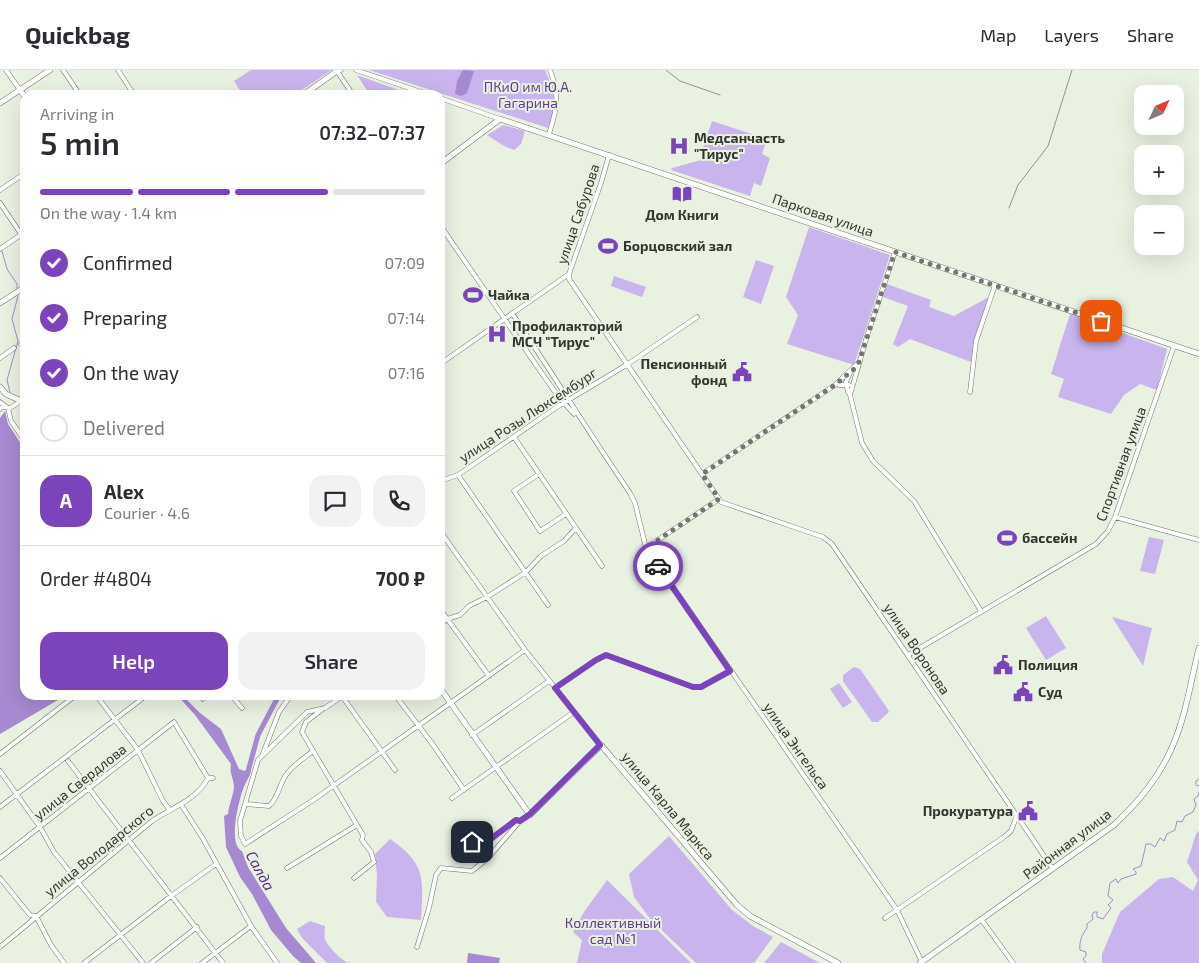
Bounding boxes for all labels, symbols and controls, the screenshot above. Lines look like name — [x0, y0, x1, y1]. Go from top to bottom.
text: Quickbag — [25, 20, 130, 49]
text: Map — [980, 24, 1016, 46]
text: Layers — [1044, 24, 1099, 46]
text: Share — [1127, 24, 1174, 46]
park label: ПКиО им Ю.А. Гагарина — [484, 78, 572, 111]
north arrow — [1134, 85, 1184, 135]
map controls — [1134, 85, 1184, 255]
text: Arriving in — [40, 104, 114, 123]
text: 07:32–07:37 — [319, 121, 425, 144]
text: 5 min — [40, 123, 120, 161]
place label: Медсанчасть "Тирус" — [694, 129, 785, 162]
hospital icon: Медсанчасть "Тирус" — [668, 135, 690, 157]
button: + — [1134, 145, 1184, 195]
street label: улица Сабурова — [552, 161, 603, 266]
library icon: Дом Книги — [671, 183, 693, 205]
street label: Парковая улица — [770, 189, 876, 240]
text: On the way · 1.4 km — [40, 203, 177, 222]
button: − — [1134, 205, 1184, 255]
place label: Дом Книги — [645, 206, 719, 223]
sports icon: Борцовский зал — [597, 235, 619, 257]
place label: Борцовский зал — [623, 237, 732, 254]
icon: check — [40, 249, 68, 277]
text: Confirmed — [83, 251, 173, 274]
text: 07:09 — [385, 253, 425, 272]
sports icon: Чайка — [462, 284, 484, 306]
place label: Чайка — [488, 286, 530, 303]
pin — [1080, 300, 1122, 342]
icon: check — [40, 304, 68, 332]
text: Preparing — [83, 306, 167, 329]
icon: bag — [1087, 307, 1115, 335]
text: 07:14 — [387, 308, 425, 327]
place label: Профилакторий МСЧ "Тирус" — [512, 317, 623, 350]
hospital icon: Профилакторий МСЧ "Тирус" — [486, 323, 508, 345]
place label: Пенсионный фонд — [641, 355, 727, 388]
icon: check — [40, 359, 68, 387]
text: On the way — [83, 361, 179, 384]
public building icon: Пенсионный фонд — [731, 361, 753, 383]
text: 07:16 — [388, 363, 425, 382]
street label: улица Розы Люксембург — [456, 363, 600, 466]
street label: Спортивная улица — [1092, 404, 1149, 523]
text: Delivered — [83, 416, 165, 439]
button: chat — [309, 475, 361, 527]
button: phone — [373, 475, 425, 527]
text: Alex — [104, 480, 144, 503]
text: A — [60, 489, 72, 512]
text: Courier · 4.6 — [104, 503, 190, 522]
sports icon: бассейн — [996, 527, 1018, 549]
place label: бассейн — [1022, 529, 1077, 546]
courier — [633, 541, 683, 591]
icon: car — [644, 552, 672, 580]
text: Order #4804 — [40, 567, 152, 590]
text: 700 ₽ — [376, 567, 425, 590]
street label: улица Воронова — [881, 600, 954, 698]
button: Help — [40, 632, 228, 690]
button: Share — [238, 632, 425, 690]
public building icon: Полиция — [992, 654, 1014, 676]
place label: Полиция — [1018, 656, 1078, 673]
public building icon: Суд — [1012, 681, 1034, 703]
place label: Суд — [1038, 683, 1063, 700]
street label: улица Энгельса — [760, 699, 833, 792]
street label: улица Свердлова — [30, 740, 130, 823]
street label: улица Карла Маркса — [618, 748, 718, 863]
public building icon: Прокуратура — [1017, 800, 1039, 822]
street label: улица Володарского — [41, 801, 157, 900]
place label: Прокуратура — [923, 802, 1013, 819]
street label: Районная улица — [1019, 805, 1114, 882]
pin — [451, 821, 493, 863]
icon: home — [458, 828, 486, 856]
water label: Салда — [243, 847, 279, 894]
park label: Коллективный сад №1 — [565, 914, 661, 947]

